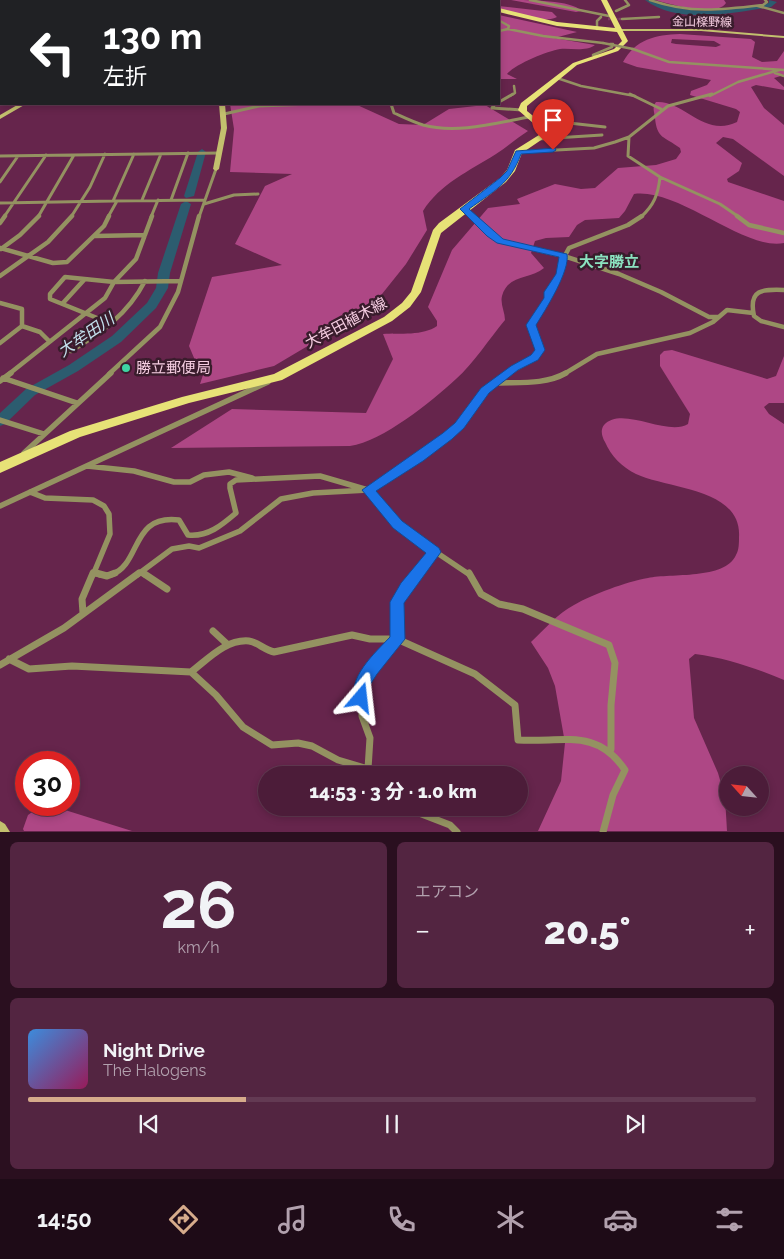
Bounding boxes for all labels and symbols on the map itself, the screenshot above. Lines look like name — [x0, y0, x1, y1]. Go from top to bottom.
street label: 金山檪野線 — [672, 14, 732, 30]
pin — [532, 99, 574, 150]
district label: 大字勝立 — [579, 253, 639, 271]
street label: 大牟田植木線 — [302, 294, 390, 352]
water label: 大牟田川 — [54, 308, 119, 361]
place label: 勝立郵便局 — [136, 359, 211, 377]
marker: 勝立郵便局 — [120, 362, 132, 374]
position arrow — [334, 671, 386, 723]
speed limit sign: 30 — [15, 751, 80, 816]
north arrow — [719, 766, 769, 816]

